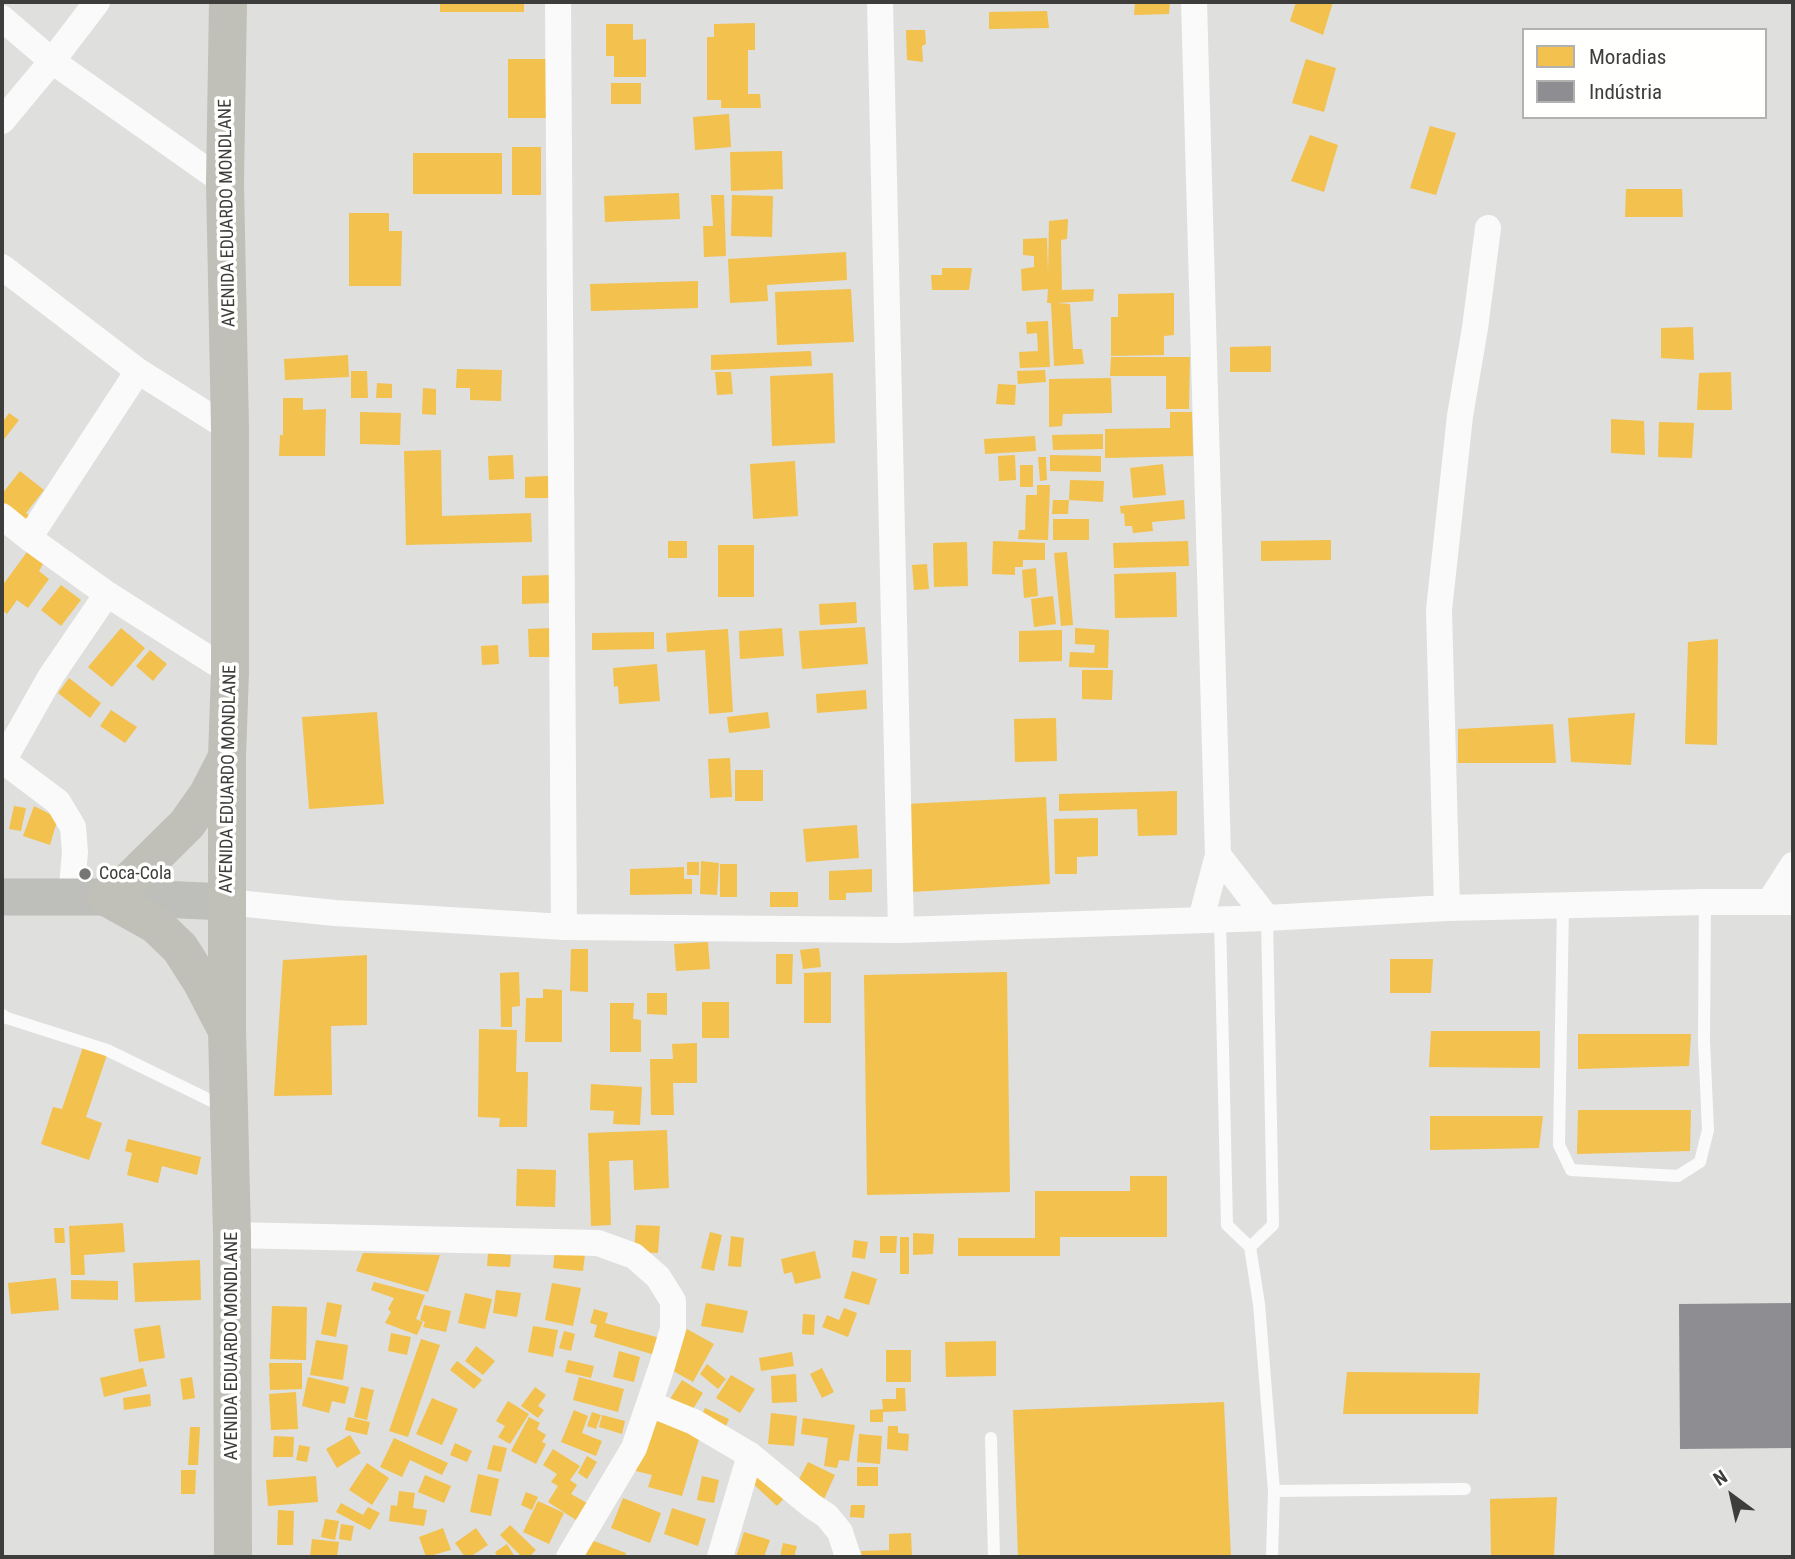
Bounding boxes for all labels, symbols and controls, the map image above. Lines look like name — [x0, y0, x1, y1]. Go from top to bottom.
legend — [1522, 28, 1767, 119]
text: Moradias — [1589, 45, 1666, 69]
text: Indústria — [1589, 80, 1662, 104]
street label: AVENIDA EDUARDO MONDLANE — [215, 99, 241, 327]
street label: AVENIDA EDUARDO MONDLANE — [216, 665, 242, 893]
place label: Coca-Cola — [99, 863, 172, 885]
marker: Coca-Cola — [77, 866, 93, 882]
street label: AVENIDA EDUARDO MONDLANE — [221, 1232, 243, 1460]
north arrow — [1697, 1461, 1767, 1531]
text: N — [1709, 1465, 1731, 1491]

